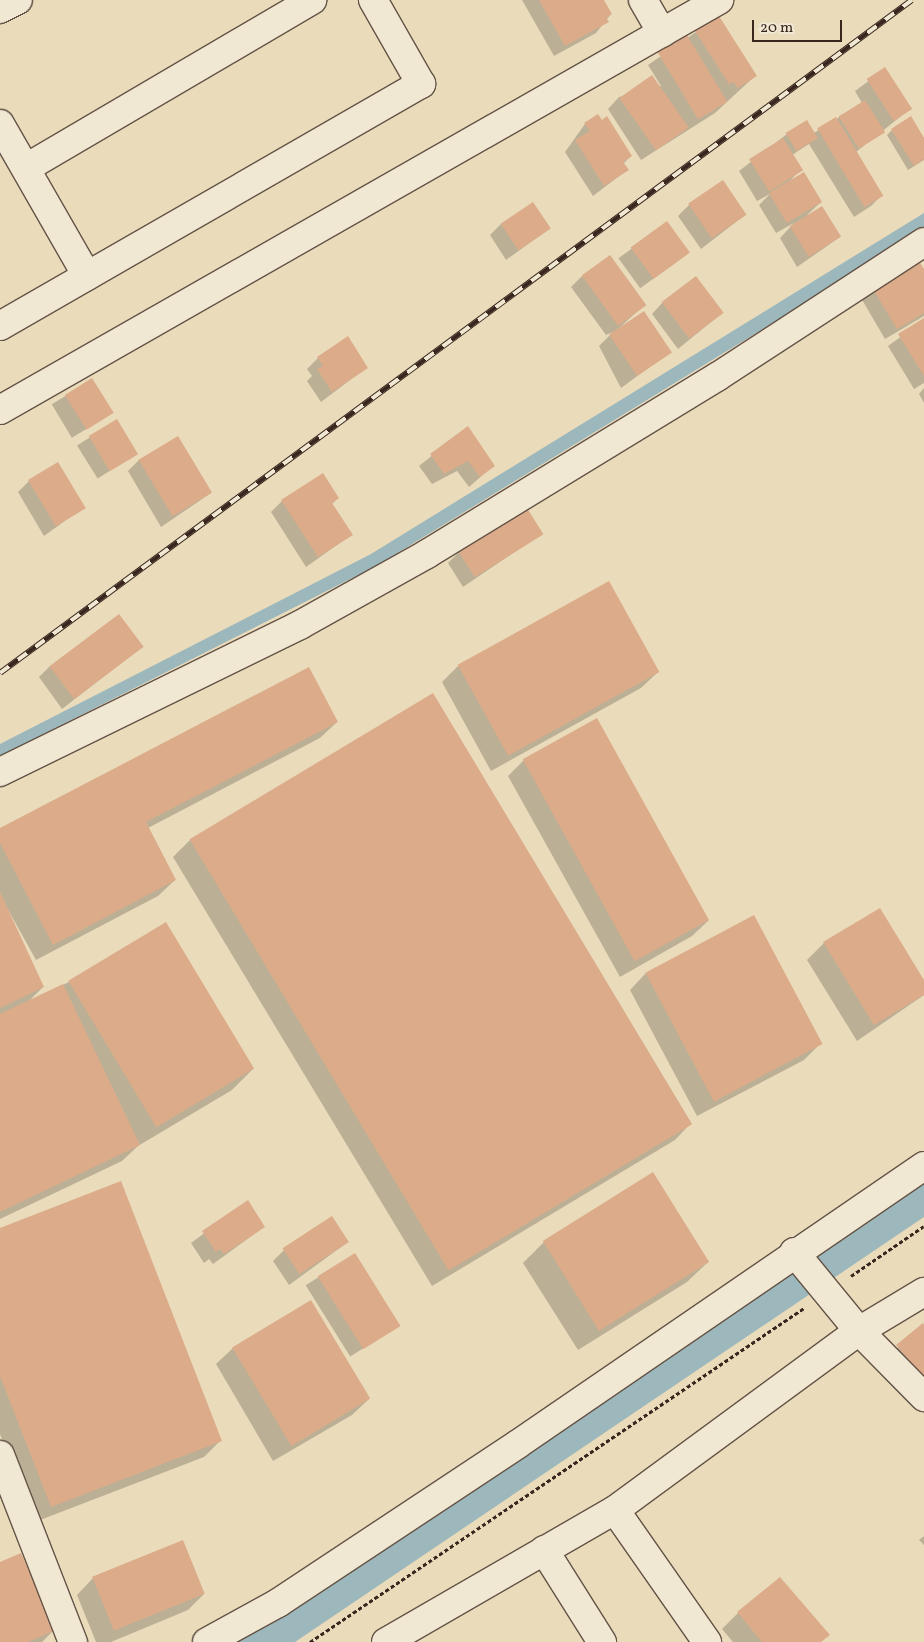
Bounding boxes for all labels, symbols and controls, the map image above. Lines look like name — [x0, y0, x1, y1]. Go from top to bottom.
scale bar — [754, 10, 844, 42]
text: 20 m — [760, 18, 793, 39]

